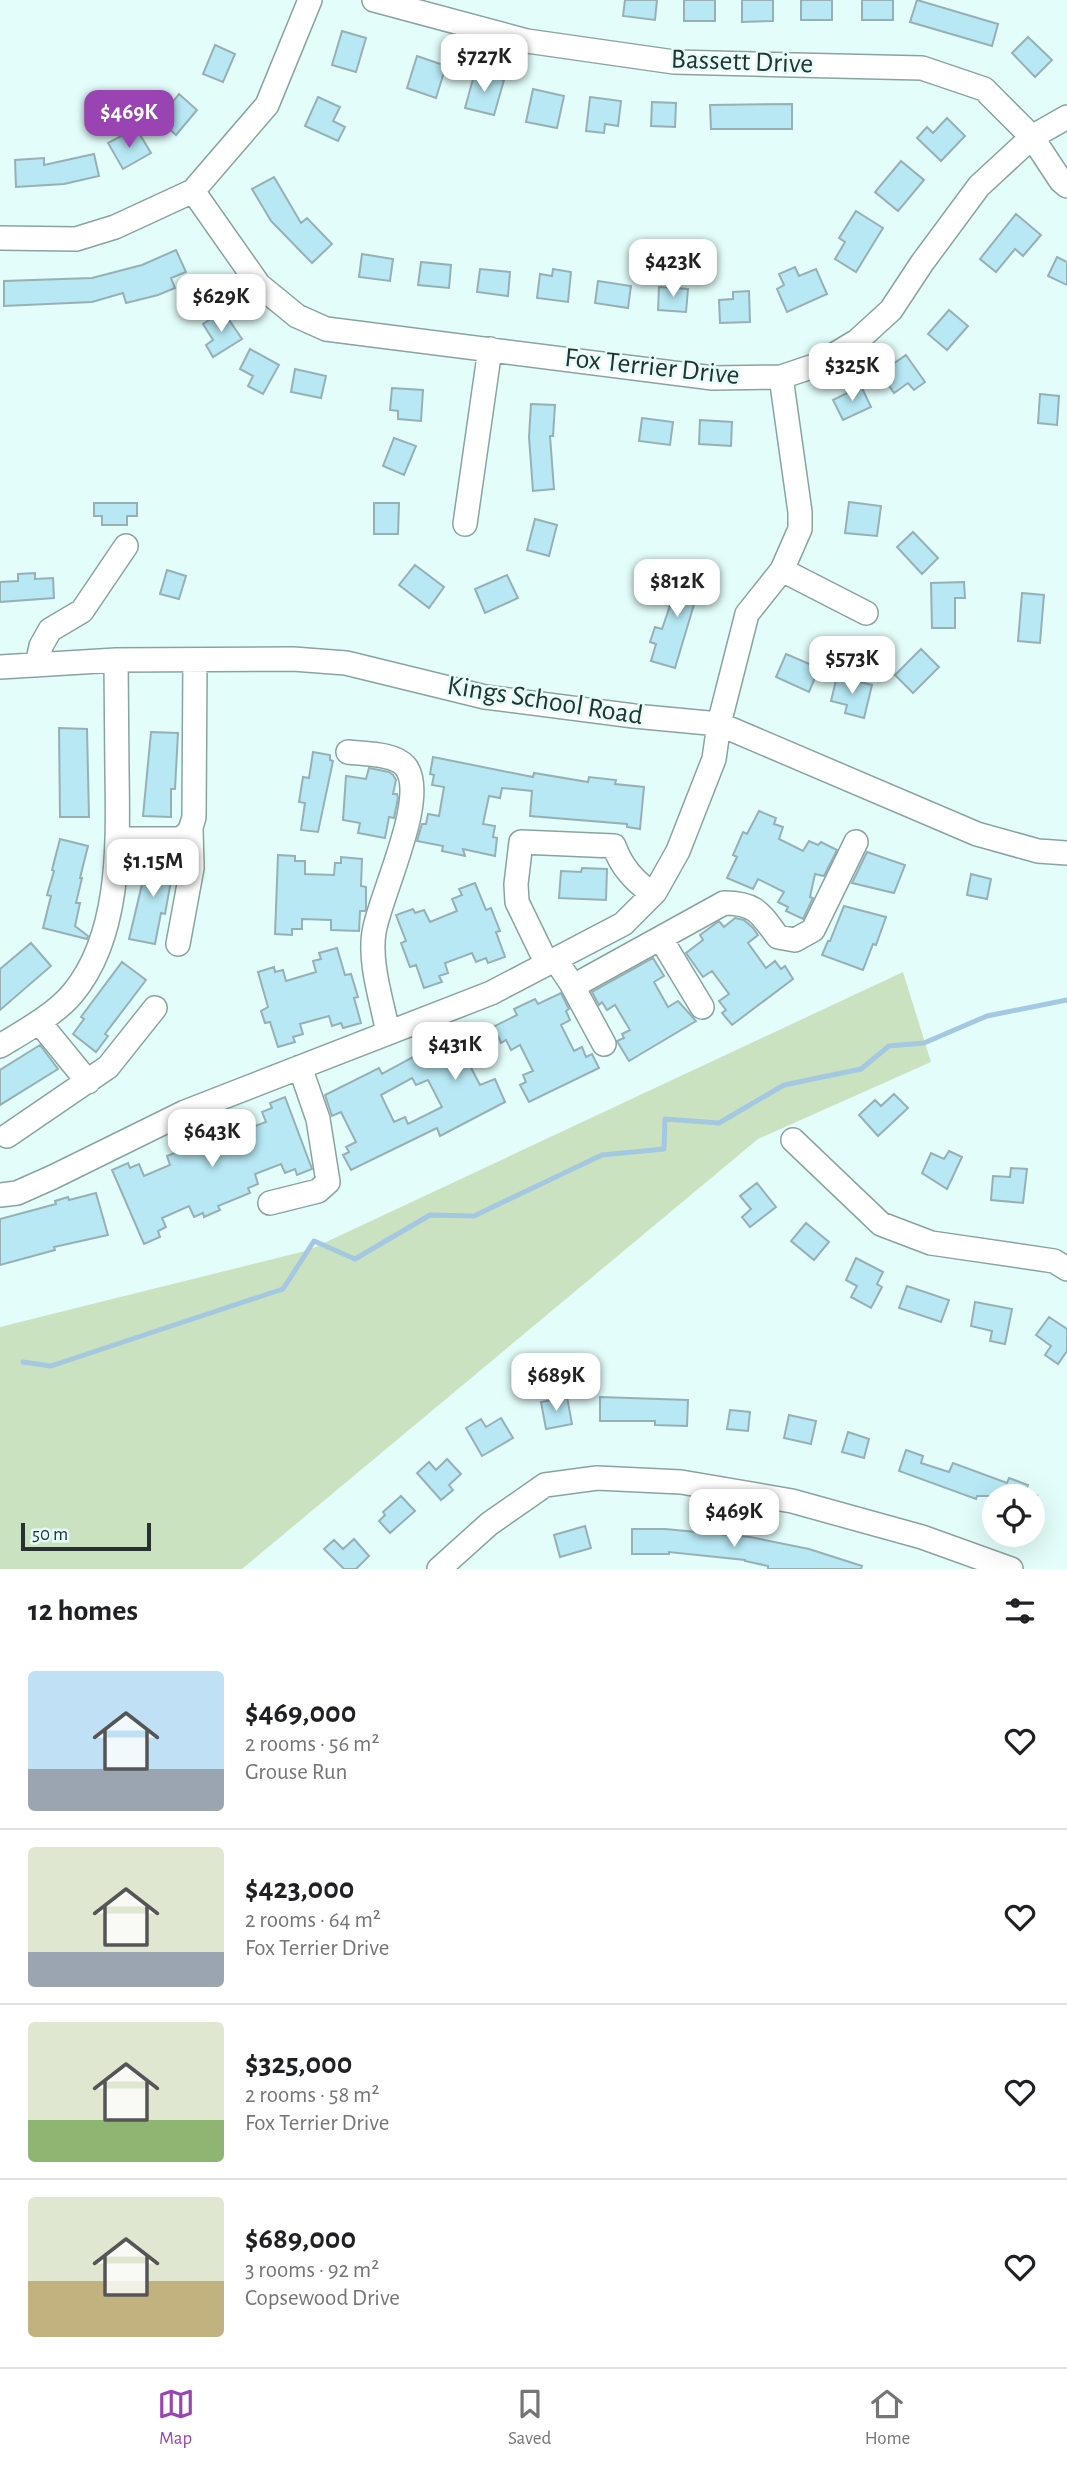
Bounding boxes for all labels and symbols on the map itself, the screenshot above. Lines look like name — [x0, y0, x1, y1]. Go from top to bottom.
pin: $727K — [435, 34, 533, 94]
street label: Bassett Drive — [670, 46, 814, 78]
pin: $469K — [80, 90, 178, 150]
pin: $423K — [624, 240, 722, 299]
pin: $629K — [172, 274, 270, 334]
street label: Fox Terrier Drive — [563, 344, 741, 390]
pin: $325K — [803, 344, 901, 403]
pin: $812K — [628, 560, 726, 619]
pin: $573K — [803, 636, 901, 696]
street label: Kings School Road — [445, 672, 645, 730]
pin: $1.15M — [96, 839, 210, 899]
pin: $431K — [406, 1023, 504, 1082]
pin: $643K — [163, 1110, 261, 1169]
pin: $689K — [507, 1354, 605, 1413]
pin: $469K — [685, 1490, 783, 1549]
scale bar — [21, 1520, 150, 1552]

